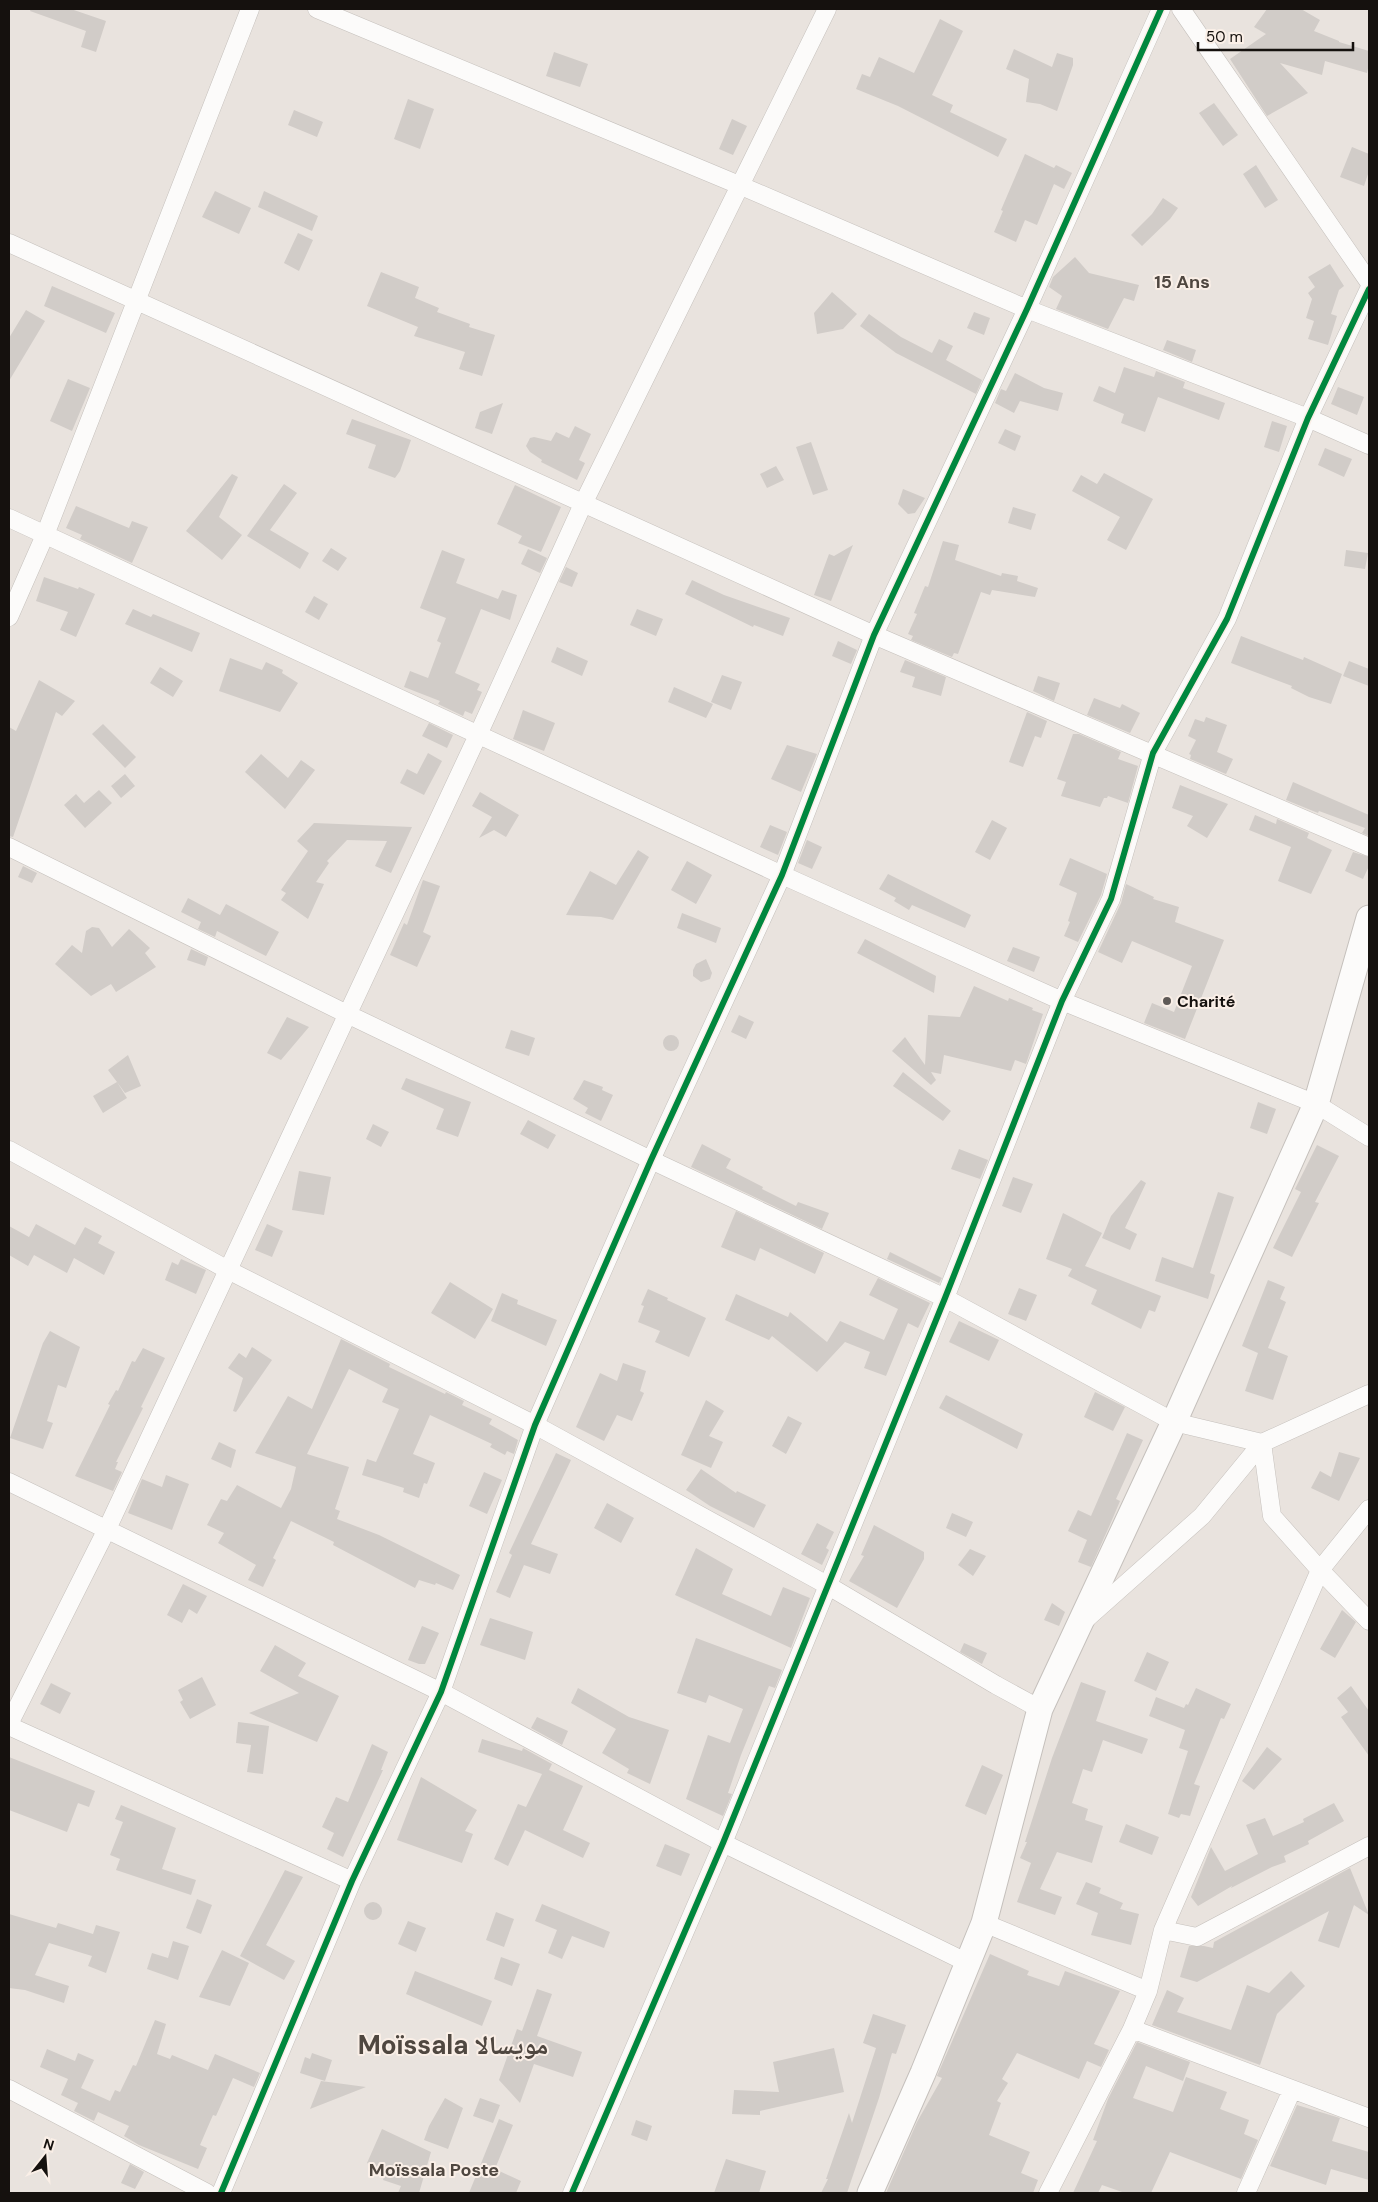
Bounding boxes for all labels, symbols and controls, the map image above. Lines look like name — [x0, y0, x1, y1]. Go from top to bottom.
scale bar — [1198, 20, 1353, 52]
text: 50 m — [1206, 27, 1243, 47]
district label: 15 Ans — [1154, 270, 1210, 294]
place label: Charité — [1177, 991, 1235, 1012]
marker: Charité — [1161, 995, 1173, 1007]
district label: Moïssala مويسالا — [358, 2028, 548, 2062]
north arrow — [20, 2132, 70, 2182]
text: N — [41, 2134, 56, 2155]
district label: Moïssala Poste — [369, 2158, 499, 2182]

